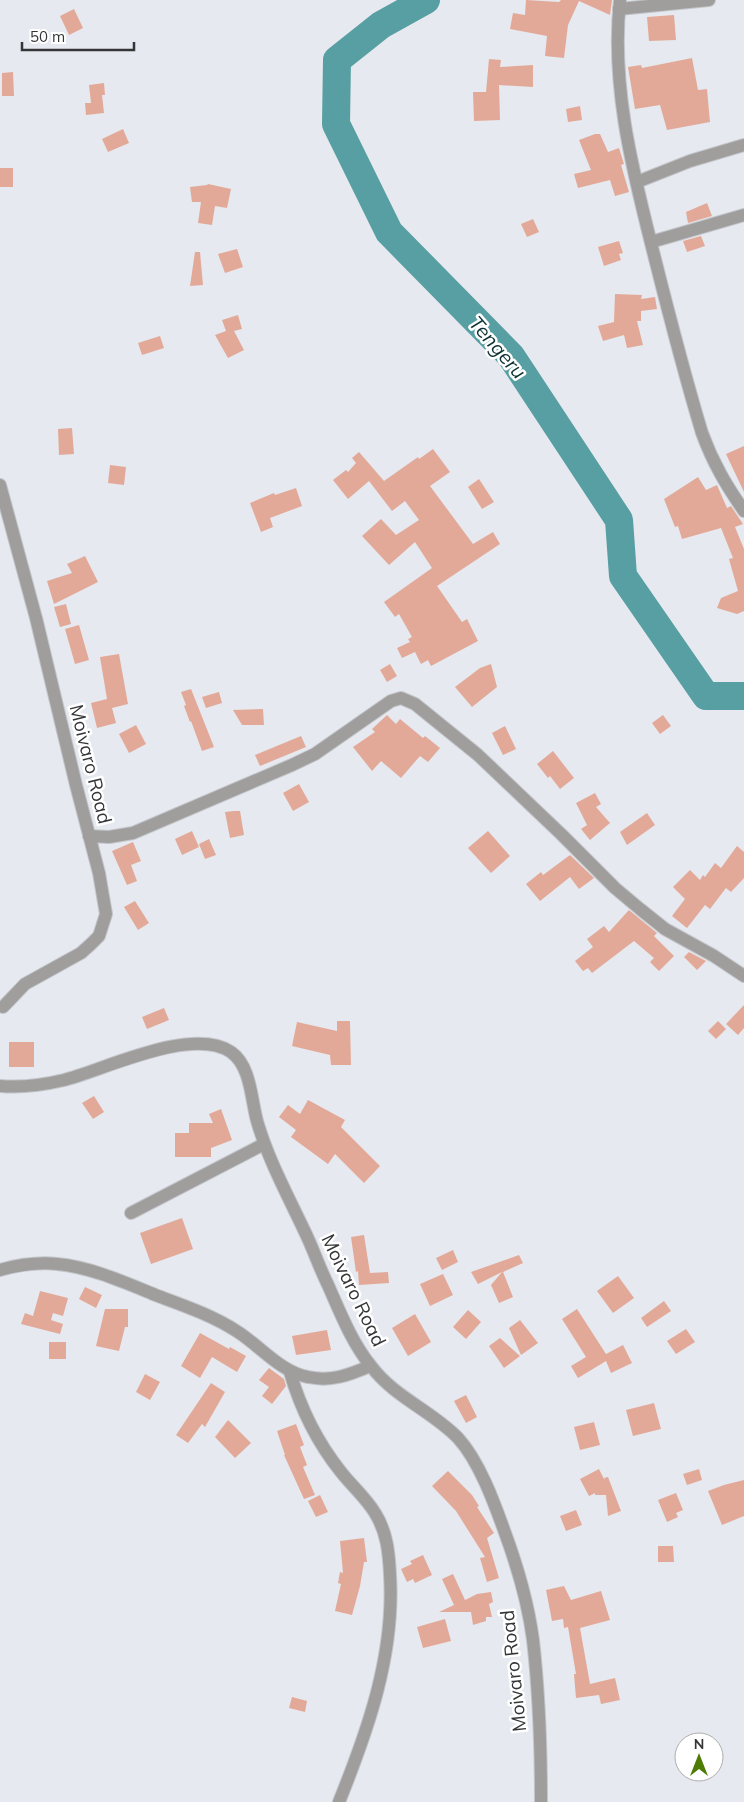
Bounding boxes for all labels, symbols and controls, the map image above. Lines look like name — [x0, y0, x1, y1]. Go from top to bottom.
scale bar — [22, 20, 135, 52]
text: 50 m — [30, 27, 65, 46]
water label: Tengeru — [464, 311, 532, 383]
street label: Moivaro Road — [65, 702, 117, 826]
street label: Moivaro Road — [316, 1230, 392, 1350]
street label: Moivaro Road — [495, 1609, 531, 1733]
north arrow — [674, 1732, 724, 1782]
text: N — [694, 1735, 704, 1753]

